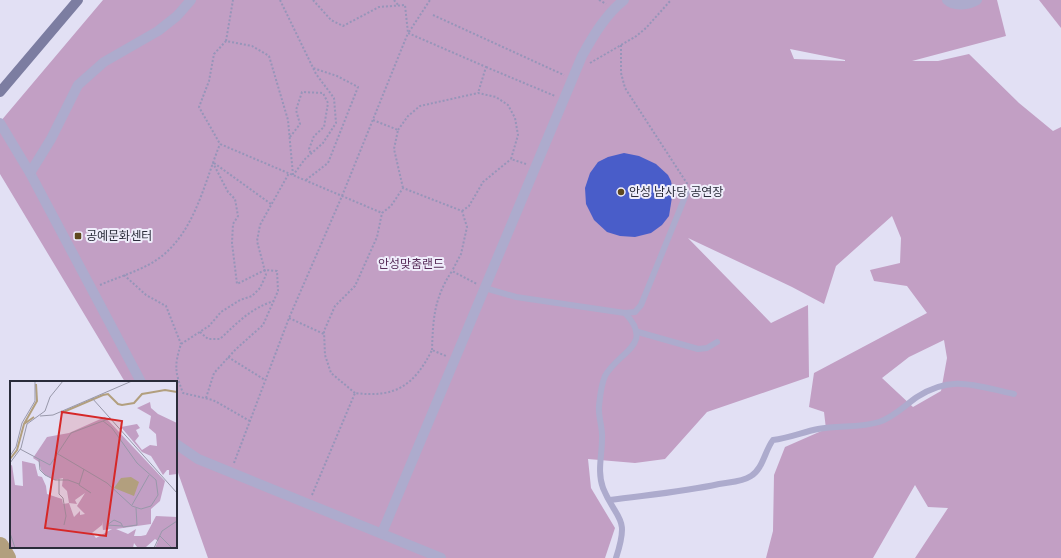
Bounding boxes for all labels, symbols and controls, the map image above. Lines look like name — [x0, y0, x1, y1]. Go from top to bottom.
place label: 안성 남사당 공연장 — [629, 185, 723, 199]
marker: 안성 남사당 공연장 — [616, 187, 626, 197]
place label: 공예문화센터 — [86, 229, 152, 243]
marker: 공예문화센터 — [73, 231, 83, 241]
park label: 안성맞춤랜드 — [378, 257, 444, 271]
inset map — [10, 381, 177, 548]

